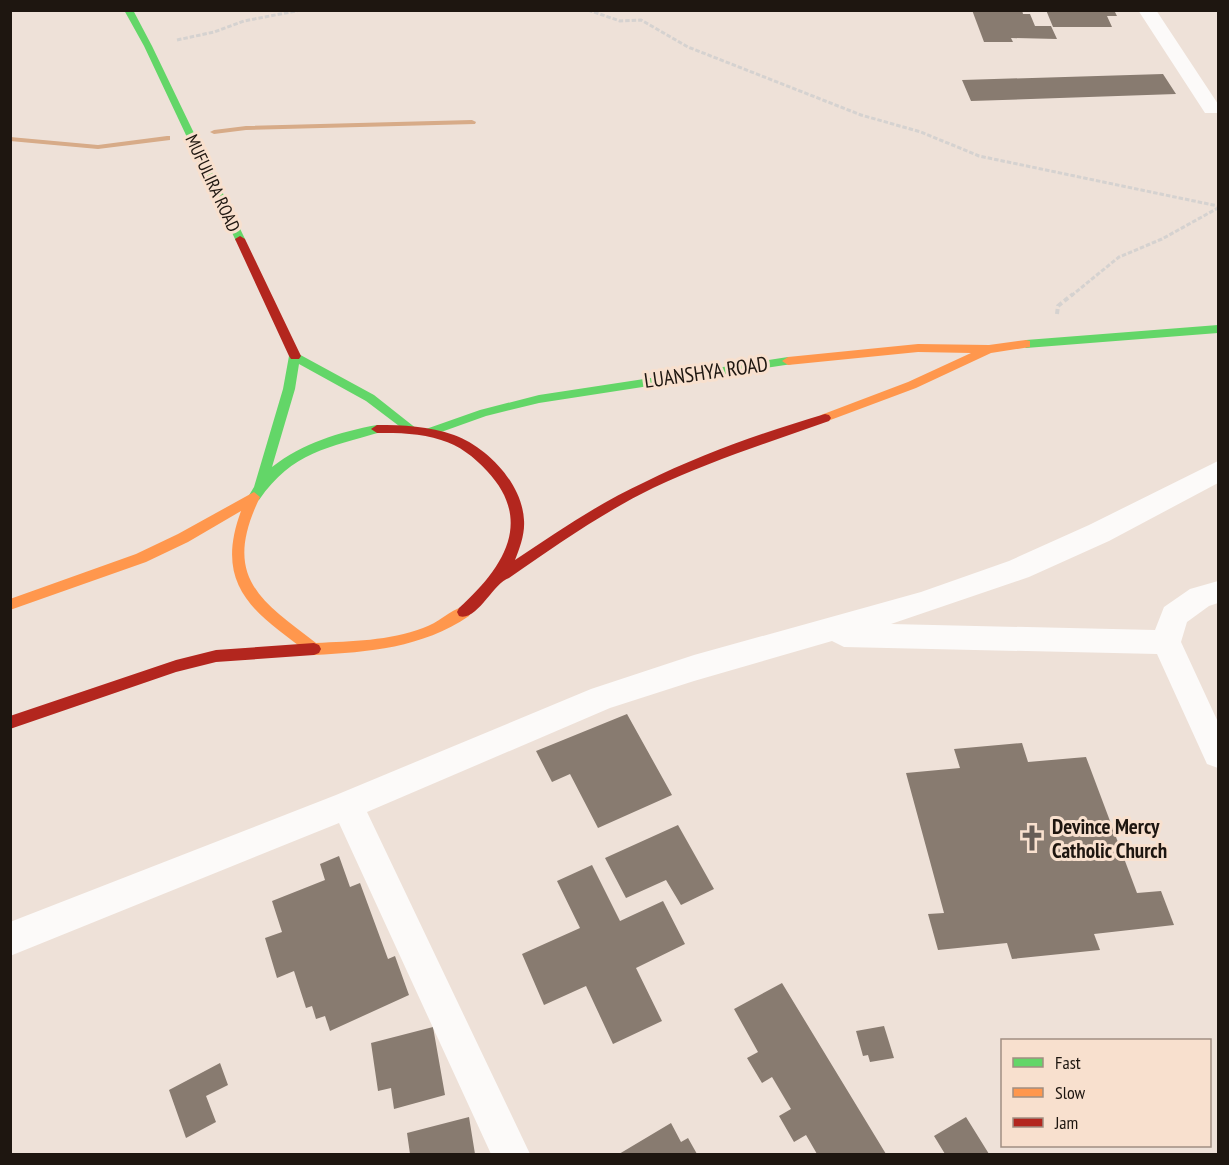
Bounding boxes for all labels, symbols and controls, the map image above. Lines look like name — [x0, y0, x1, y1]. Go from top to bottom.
street label: MUFULIRA ROAD — [180, 131, 246, 235]
street label: LUANSHYA ROAD — [642, 350, 770, 394]
place label: Devince Mercy Catholic Church — [1052, 813, 1167, 864]
church icon: Devince Mercy Catholic Church — [1017, 823, 1047, 853]
legend — [1001, 1039, 1211, 1147]
text: Fast — [1055, 1051, 1081, 1074]
text: Slow — [1055, 1081, 1086, 1104]
text: Jam — [1054, 1111, 1078, 1134]

